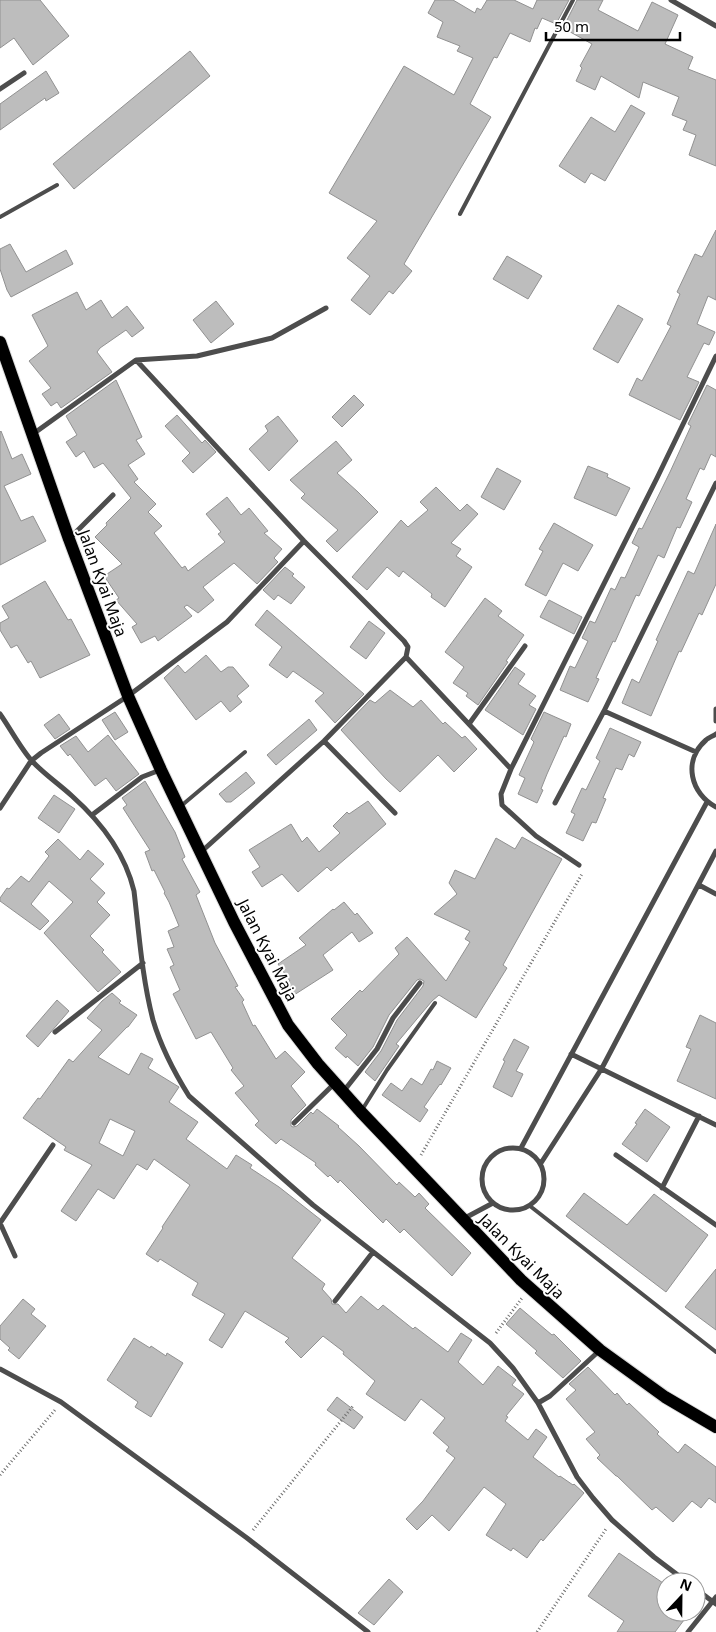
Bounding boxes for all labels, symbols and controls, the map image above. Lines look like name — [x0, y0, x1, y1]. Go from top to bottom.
scale bar — [546, 10, 680, 42]
text: 50 m — [554, 16, 589, 36]
street label: Jalan Kyai Maja — [73, 525, 133, 640]
street label: Jalan Kyai Maja — [232, 893, 303, 1005]
street label: Jalan Kyai Maja — [473, 1207, 570, 1304]
north arrow — [656, 1572, 706, 1622]
text: N — [677, 1574, 695, 1595]

